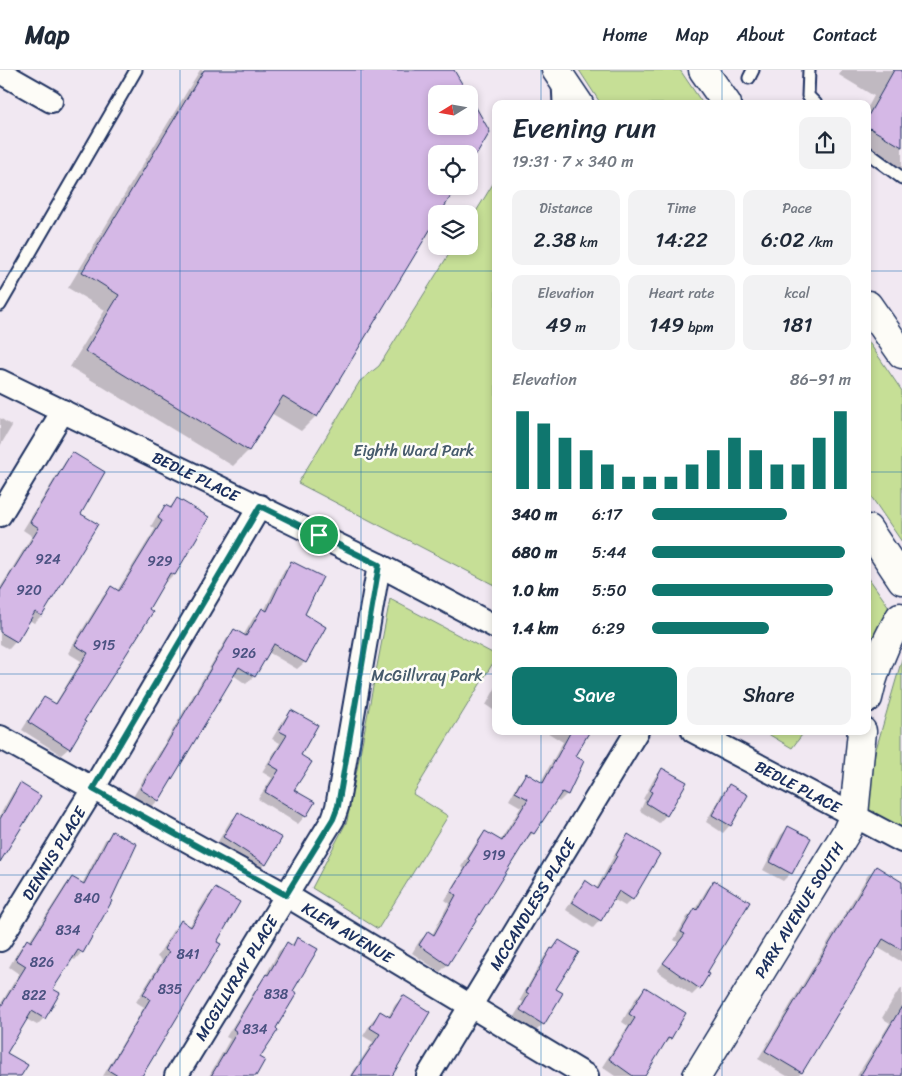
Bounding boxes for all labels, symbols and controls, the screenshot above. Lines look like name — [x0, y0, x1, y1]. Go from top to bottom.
text: Map — [25, 14, 69, 56]
text: Home — [603, 19, 648, 51]
text: Map — [676, 19, 709, 51]
text: About — [737, 19, 785, 51]
text: Contact — [813, 19, 877, 51]
north arrow — [428, 85, 478, 135]
map controls — [428, 85, 478, 255]
text: Evening run — [512, 103, 656, 152]
button: share — [799, 117, 851, 169]
button: locate — [428, 145, 478, 195]
text: 19:31 · 7 × 340 m — [512, 147, 633, 176]
text: Distance — [539, 196, 592, 221]
text: Time — [667, 196, 696, 221]
text: Pace — [782, 196, 812, 221]
button: layers — [428, 205, 478, 255]
text: 2.38 — [534, 221, 576, 259]
text: 14:22 — [655, 221, 708, 259]
text: 6:02 — [761, 221, 805, 259]
text: km — [576, 230, 598, 255]
text: /km — [805, 230, 833, 255]
text: Elevation — [537, 281, 594, 306]
text: Heart rate — [649, 281, 714, 306]
text: kcal — [784, 281, 810, 306]
text: 49 — [546, 306, 572, 344]
text: 149 — [649, 306, 684, 344]
text: 181 — [782, 306, 813, 344]
text: m — [572, 315, 586, 340]
text: bpm — [684, 315, 714, 340]
text: Elevation — [512, 365, 577, 394]
text: 86–91 m — [790, 365, 851, 394]
park label: Eighth Ward Park — [354, 436, 475, 465]
street label: BEDLE PLACE — [147, 443, 246, 510]
text: 340 m — [512, 500, 557, 529]
text: 6:17 — [592, 500, 622, 529]
pin — [298, 514, 340, 556]
icon: arrive — [305, 521, 333, 549]
text: 680 m — [512, 538, 557, 567]
text: 5:44 — [592, 538, 627, 567]
house number: 924 — [35, 547, 61, 572]
house number: 929 — [147, 549, 173, 574]
text: 1.0 km — [512, 576, 559, 605]
text: 5:50 — [592, 576, 627, 605]
house number: 920 — [16, 578, 42, 603]
text: 1.4 km — [512, 614, 559, 643]
text: 6:29 — [592, 614, 625, 643]
house number: 915 — [92, 633, 116, 658]
house number: 926 — [232, 641, 256, 666]
park label: McGillvray Park — [371, 661, 483, 690]
button: Save — [512, 667, 677, 725]
button: Share — [687, 667, 851, 725]
street label: BEDLE PLACE — [750, 752, 848, 822]
street label: DENNIS PLACE — [13, 799, 94, 906]
street label: MCCANDLESS PLACE — [481, 831, 584, 976]
street label: PARK AVENUE SOUTH — [746, 835, 852, 984]
house number: 919 — [482, 843, 506, 868]
house number: 840 — [74, 886, 100, 911]
street label: KLEM AVENUE — [296, 893, 400, 972]
street label: MCGILLVRAY PLACE — [186, 908, 286, 1046]
house number: 834 — [56, 918, 81, 943]
house number: 841 — [176, 942, 200, 967]
house number: 826 — [30, 950, 54, 975]
house number: 835 — [158, 977, 183, 1002]
house number: 838 — [264, 982, 289, 1007]
house number: 822 — [22, 983, 46, 1008]
house number: 834 — [243, 1017, 268, 1042]

